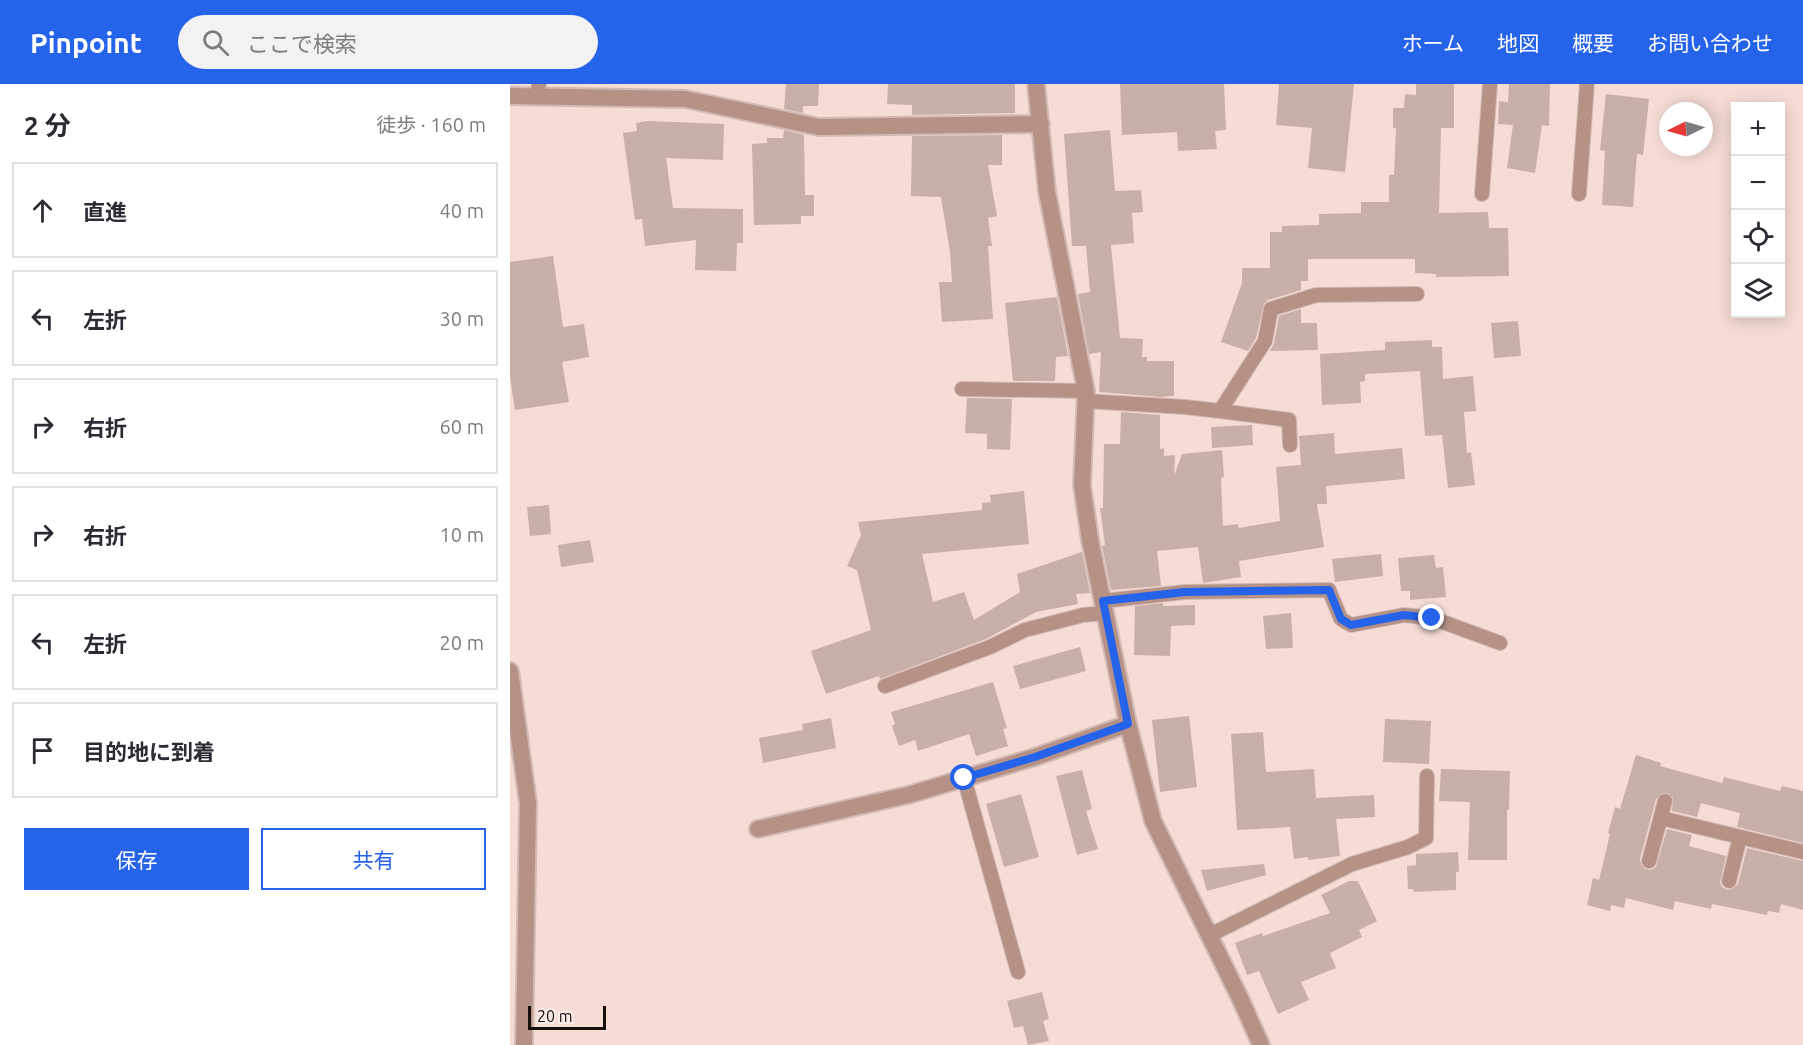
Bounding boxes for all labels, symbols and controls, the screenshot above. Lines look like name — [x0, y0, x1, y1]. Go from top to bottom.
search box — [178, 15, 598, 69]
icon: search — [199, 26, 232, 59]
text: Pinpoint — [30, 27, 142, 58]
text: ここで検索 — [247, 31, 357, 56]
text: ホーム — [1402, 31, 1464, 55]
text: 地図 — [1497, 31, 1539, 55]
text: 概要 — [1572, 31, 1614, 55]
text: お問い合わせ — [1647, 31, 1773, 55]
north arrow — [1659, 102, 1713, 156]
map controls — [1731, 102, 1785, 318]
button: + — [1731, 102, 1785, 156]
text: 2 分 — [24, 111, 71, 140]
text: 徒歩 · 160 m — [376, 113, 486, 136]
button: − — [1731, 156, 1785, 210]
icon: ahead — [26, 194, 59, 227]
text: 直進 — [83, 199, 127, 224]
text: 40 m — [440, 199, 484, 222]
button: locate — [1731, 210, 1785, 264]
button: layers — [1731, 264, 1785, 318]
icon: left — [26, 302, 59, 335]
text: 左折 — [83, 307, 127, 332]
text: 30 m — [440, 307, 484, 330]
icon: right — [26, 410, 59, 443]
text: 右折 — [83, 415, 127, 440]
text: 60 m — [440, 415, 484, 438]
icon: right — [26, 518, 59, 551]
text: 右折 — [83, 523, 127, 548]
text: 10 m — [440, 523, 484, 546]
route end — [1418, 604, 1444, 630]
icon: left — [26, 626, 59, 659]
text: 左折 — [83, 631, 127, 656]
text: 20 m — [440, 631, 484, 654]
icon: arrive — [26, 734, 59, 767]
text: 目的地に到着 — [83, 739, 215, 764]
route start — [950, 764, 976, 790]
button: 保存 — [24, 828, 249, 890]
button: 共有 — [261, 828, 486, 890]
scale bar — [528, 1003, 606, 1030]
text: 20 m — [537, 1007, 573, 1025]

